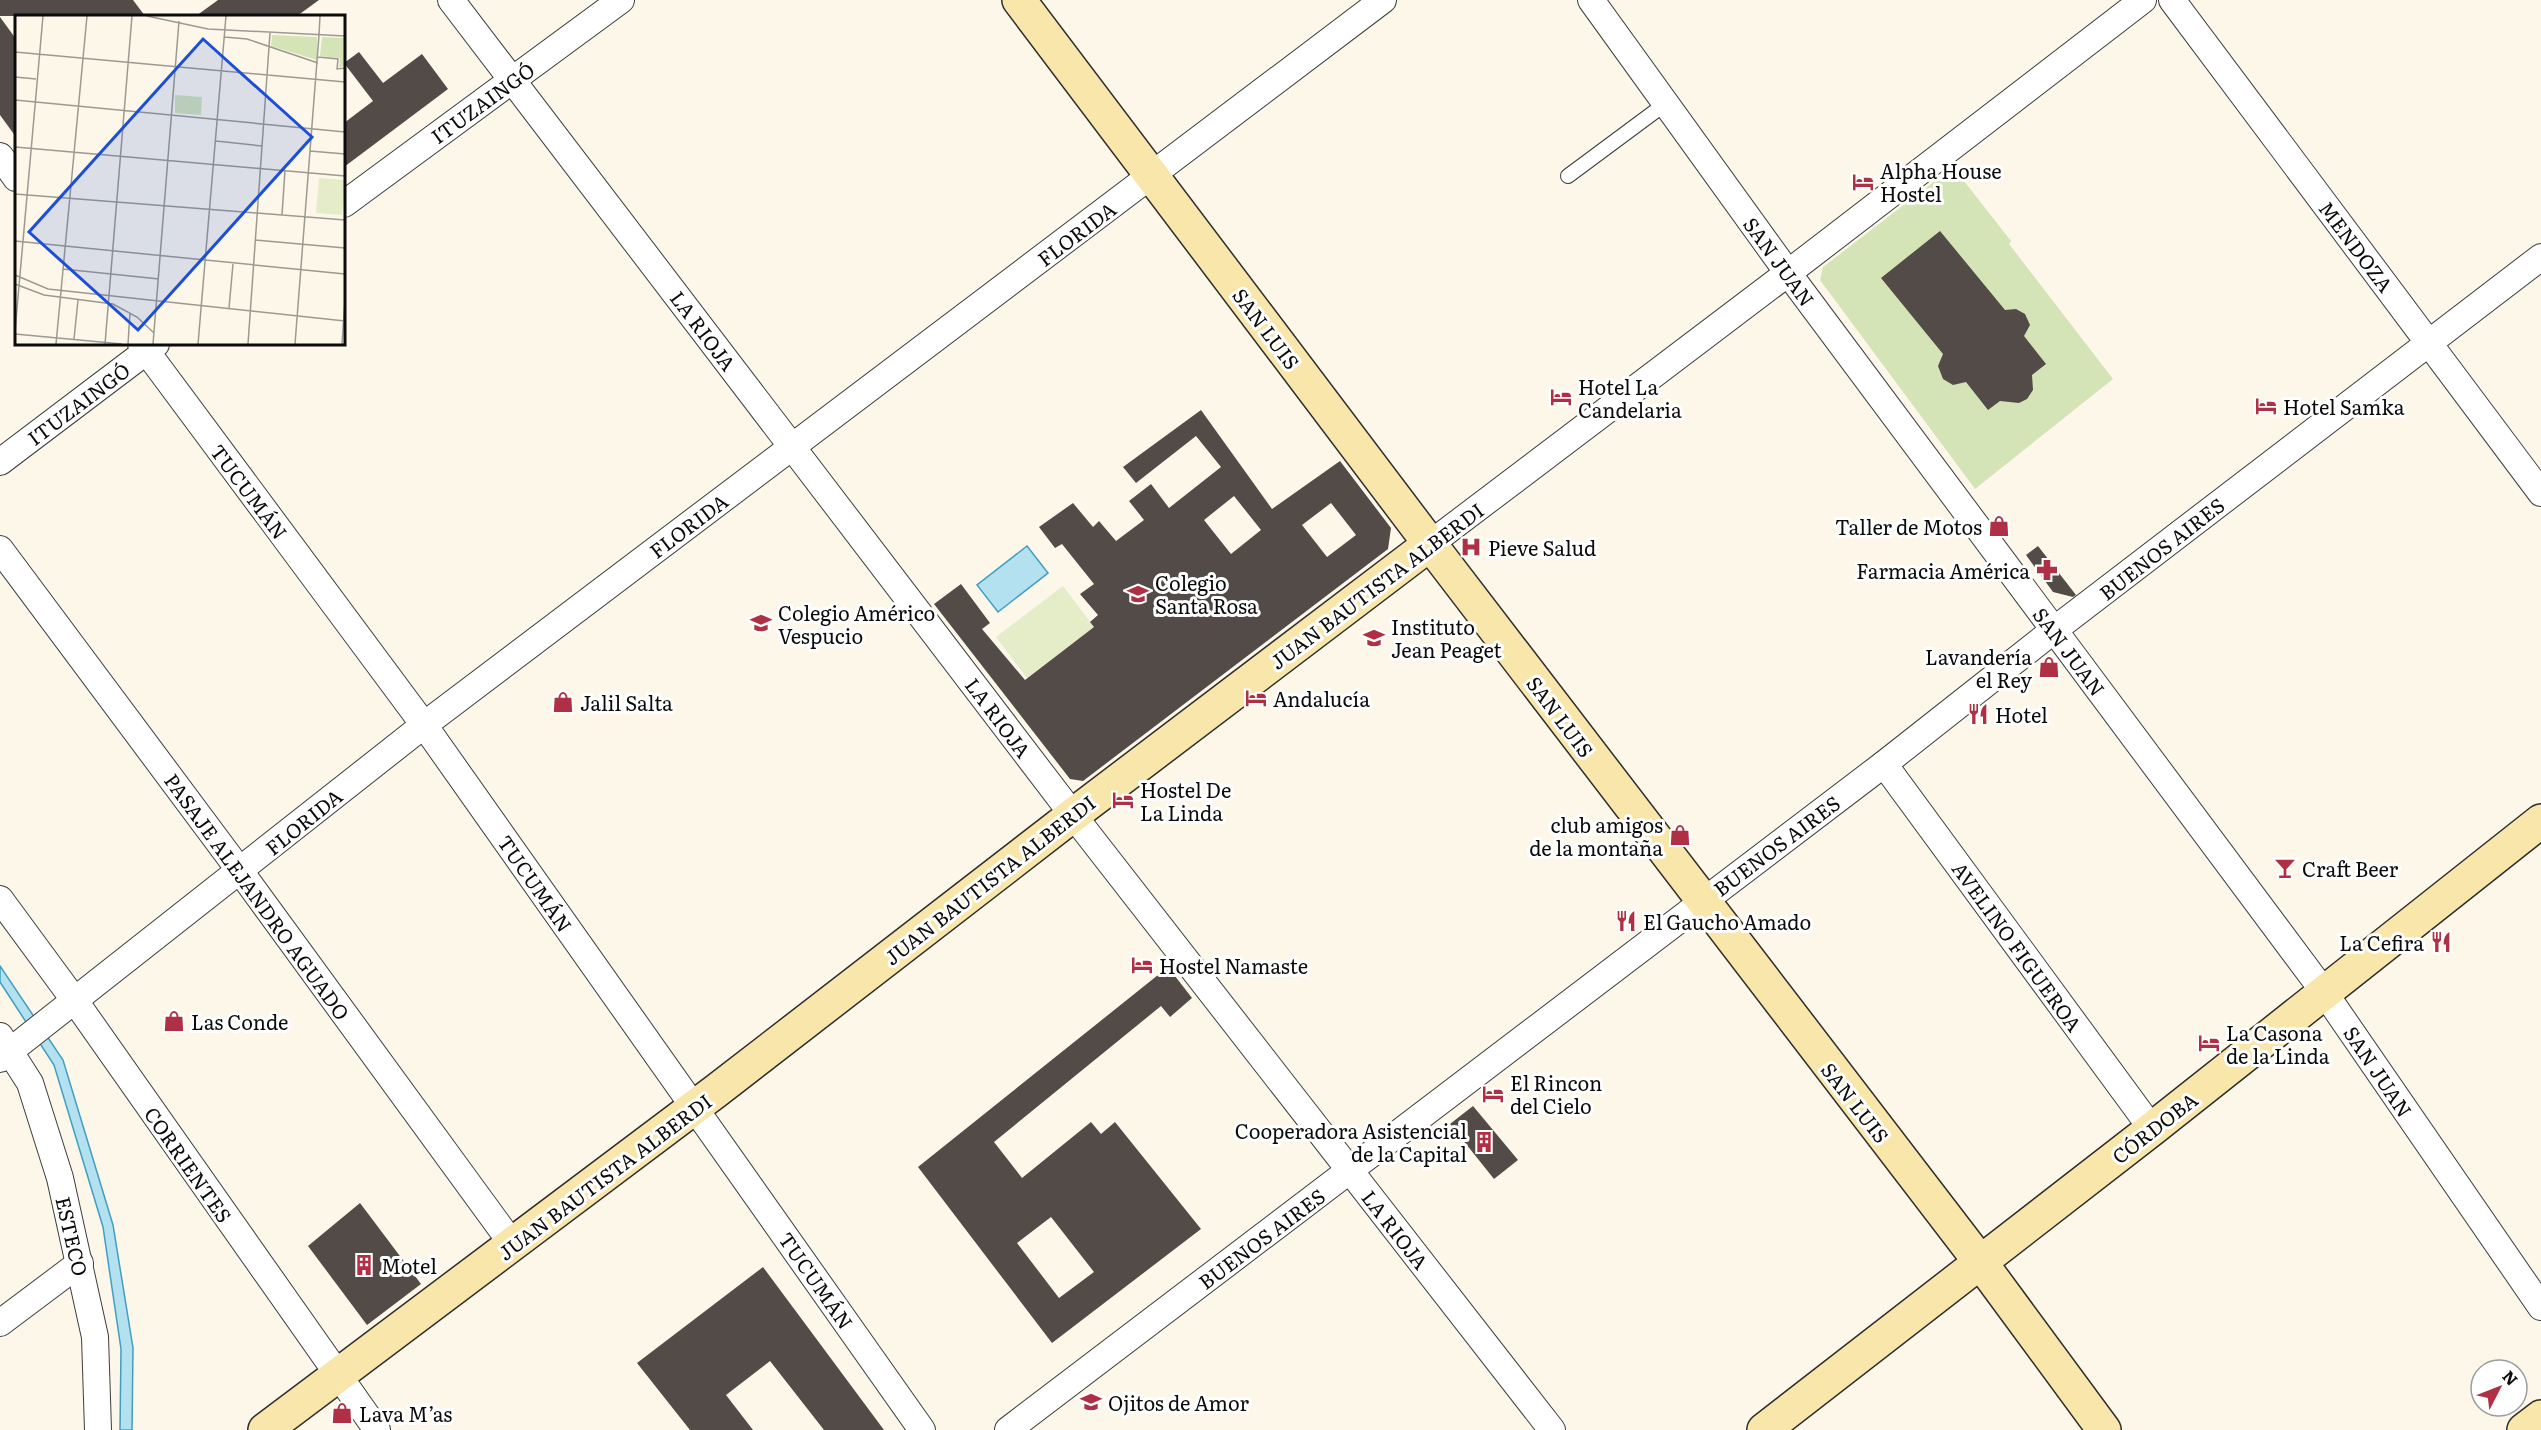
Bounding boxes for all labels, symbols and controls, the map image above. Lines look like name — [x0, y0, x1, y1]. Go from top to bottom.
inset map — [15, 15, 345, 345]
street label: ITUZAINGÓ — [424, 54, 540, 150]
place label: Alpha House Hostel — [1880, 155, 2002, 208]
hotel icon: Alpha House Hostel — [1851, 170, 1875, 194]
street label: FLORIDA — [1030, 193, 1122, 273]
street label: MENDOZA — [2313, 194, 2402, 298]
street label: SAN JUAN — [1737, 210, 1823, 312]
street label: SAN LUIS — [1226, 281, 1308, 375]
street label: LA RIOJA — [664, 284, 744, 376]
street label: ITUZAINGÓ — [20, 354, 136, 452]
place label: Hotel La Candelaria — [1578, 371, 1682, 424]
hotel icon: Hotel La Candelaria — [1549, 385, 1573, 409]
place label: Hotel Samka — [2283, 391, 2405, 421]
hotel icon: Hotel Samka — [2254, 394, 2278, 418]
street label: TUCUMÁN — [204, 437, 296, 545]
street label: FLORIDA — [642, 485, 734, 565]
street label: BUENOS AIRES — [2092, 489, 2230, 607]
street label: JUAN BAUTISTA ALBERDI — [1263, 494, 1489, 676]
place label: Taller de Motos — [1835, 511, 1982, 541]
shop icon: Taller de Motos — [1987, 514, 2011, 538]
place label: Pieve Salud — [1488, 532, 1596, 562]
hospital icon: Pieve Salud — [1459, 535, 1483, 559]
place label: Farmacia América — [1856, 555, 2030, 585]
pharmacy icon: Farmacia América — [2035, 558, 2059, 582]
place label: Colegio Santa Rosa — [1155, 567, 1258, 620]
school or university icon: Colegio Santa Rosa — [1126, 582, 1150, 606]
place label: Colegio Américo Vespucio — [778, 597, 935, 650]
street label: SAN JUAN — [2027, 600, 2113, 702]
school or university icon: Colegio Américo Vespucio — [749, 611, 773, 635]
place label: Instituto Jean Peaget — [1391, 611, 1502, 664]
school or university icon: Instituto Jean Peaget — [1362, 626, 1386, 650]
place label: Lavandería el Rey — [1925, 641, 2032, 694]
shop icon: Lavandería el Rey — [2037, 655, 2061, 679]
street label: SAN LUIS — [1520, 669, 1602, 763]
street label: LA RIOJA — [959, 671, 1039, 763]
place label: Andalucía — [1273, 683, 1370, 713]
hotel icon: Andalucía — [1244, 686, 1268, 710]
place label: Jalil Salta — [580, 687, 673, 717]
shop icon: Jalil Salta — [551, 690, 575, 714]
place label: Hotel — [1995, 699, 2048, 729]
restaurant icon: Hotel — [1966, 702, 1990, 726]
street label: PASAJE ALEJANDRO AGUADO — [158, 766, 358, 1026]
place label: Hostel De La Linda — [1140, 774, 1231, 827]
street label: FLORIDA — [258, 780, 348, 861]
street label: JUAN BAUTISTA ALBERDI — [877, 787, 1101, 971]
street label: BUENOS AIRES — [1706, 787, 1846, 903]
hotel icon: Hostel De La Linda — [1111, 788, 1135, 812]
place label: club amigos de la montaña — [1529, 809, 1663, 862]
shop icon: club amigos de la montaña — [1668, 823, 1692, 847]
street label: TUCUMÁN — [491, 828, 581, 938]
place label: Craft Beer — [2302, 853, 2399, 883]
street label: AVELINO FIGUEROA — [1946, 855, 2090, 1037]
bar icon: Craft Beer — [2273, 856, 2297, 880]
place label: El Gaucho Amado — [1643, 906, 1811, 936]
restaurant icon: El Gaucho Amado — [1614, 909, 1638, 933]
place label: La Cefira — [2339, 927, 2424, 957]
restaurant icon: La Cefira — [2429, 930, 2453, 954]
place label: Hostel Namaste — [1159, 950, 1308, 980]
hotel icon: Hostel Namaste — [1130, 953, 1154, 977]
place label: Las Conde — [191, 1006, 288, 1036]
shop icon: Las Conde — [162, 1009, 186, 1033]
place label: La Casona de la Linda — [2226, 1017, 2330, 1070]
street label: SAN JUAN — [2337, 1019, 2421, 1123]
hotel icon: La Casona de la Linda — [2197, 1031, 2221, 1055]
street label: SAN LUIS — [1815, 1055, 1897, 1149]
place label: El Rincon del Cielo — [1510, 1067, 1602, 1120]
hotel icon: El Rincon del Cielo — [1481, 1082, 1505, 1106]
street label: CÓRDOBA — [2105, 1084, 2203, 1170]
street label: JUAN BAUTISTA ALBERDI — [491, 1085, 717, 1267]
street label: CORRIENTES — [138, 1100, 240, 1228]
place label: Cooperadora Asistencial de la Capital — [1235, 1115, 1467, 1168]
building icon: Cooperadora Asistencial de la Capital — [1472, 1130, 1496, 1154]
street label: BUENOS AIRES — [1191, 1180, 1331, 1296]
street label: LA RIOJA — [1355, 1183, 1437, 1275]
street label: ESTECO — [49, 1193, 97, 1279]
street label: TUCUMÁN — [772, 1225, 862, 1335]
place label: Motel — [381, 1250, 437, 1280]
building icon: Motel — [352, 1253, 376, 1277]
north arrow — [2469, 1358, 2529, 1418]
text: N — [2497, 1364, 2524, 1390]
place label: Ojitos de Amor — [1108, 1387, 1249, 1417]
school or university icon: Ojitos de Amor — [1079, 1390, 1103, 1414]
place label: Lava M’as — [359, 1398, 452, 1428]
shop icon: Lava M’as — [330, 1401, 354, 1425]

